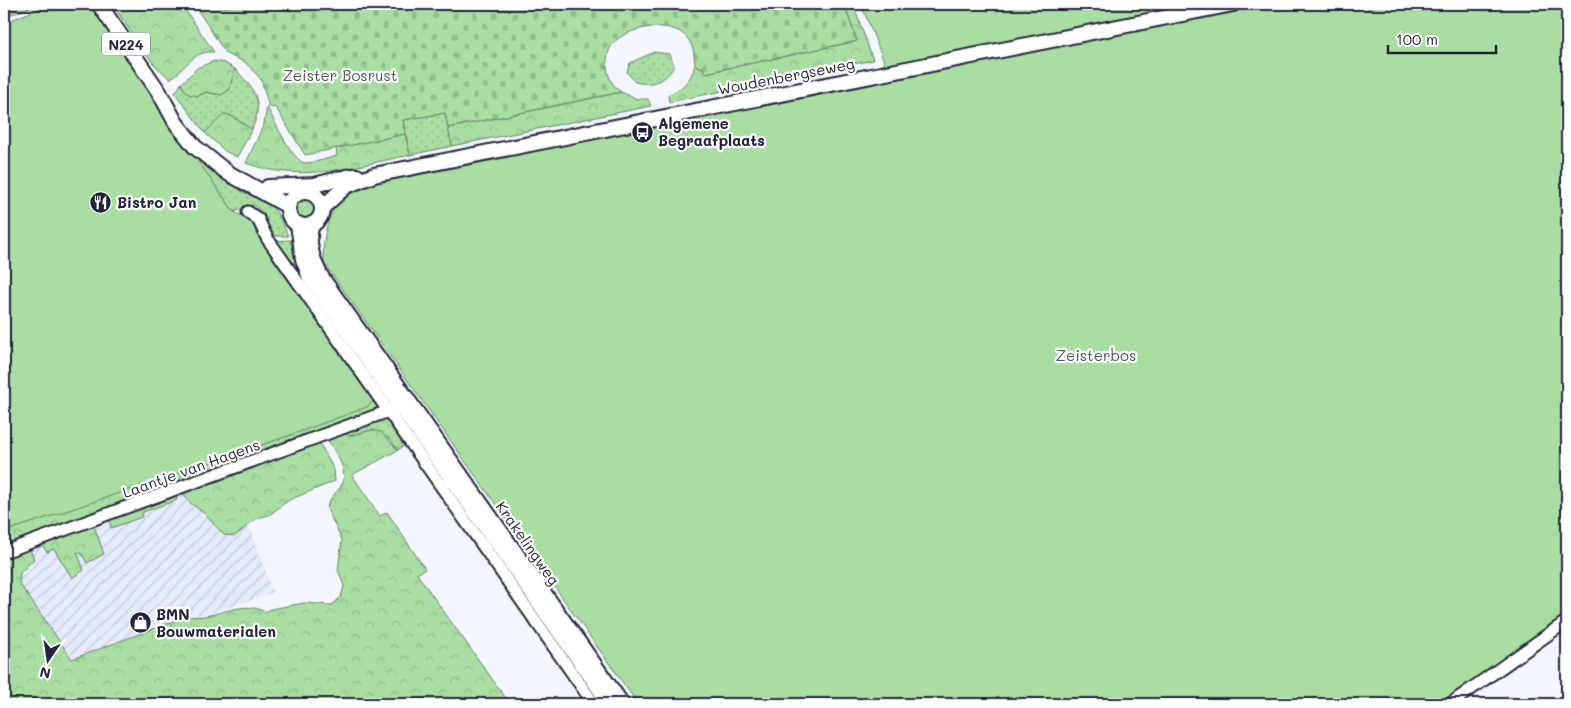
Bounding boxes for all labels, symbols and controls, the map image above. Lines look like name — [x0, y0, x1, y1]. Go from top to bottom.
scale bar — [1388, 22, 1496, 54]
text: 100 m — [1396, 29, 1438, 49]
road number: N224 — [102, 33, 150, 56]
street label: Woudenbergseweg — [716, 53, 856, 99]
park label: Zeister Bosrust — [283, 65, 397, 85]
place label: Algemene Begraafplaats — [658, 113, 765, 150]
bus stop icon: Algemene Begraafplaats — [630, 120, 654, 144]
restaurant icon: Bistro Jan — [89, 190, 113, 214]
place label: Bistro Jan — [117, 192, 196, 212]
park label: Zeisterbos — [1056, 345, 1136, 365]
street label: Laantje van Hagens — [120, 434, 262, 502]
street label: Krakelingweg — [492, 497, 565, 589]
place label: BMN Bouwmaterialen — [156, 604, 276, 641]
shop icon: BMN Bouwmaterialen — [128, 611, 152, 635]
north arrow — [22, 636, 72, 686]
text: N — [38, 663, 52, 684]

